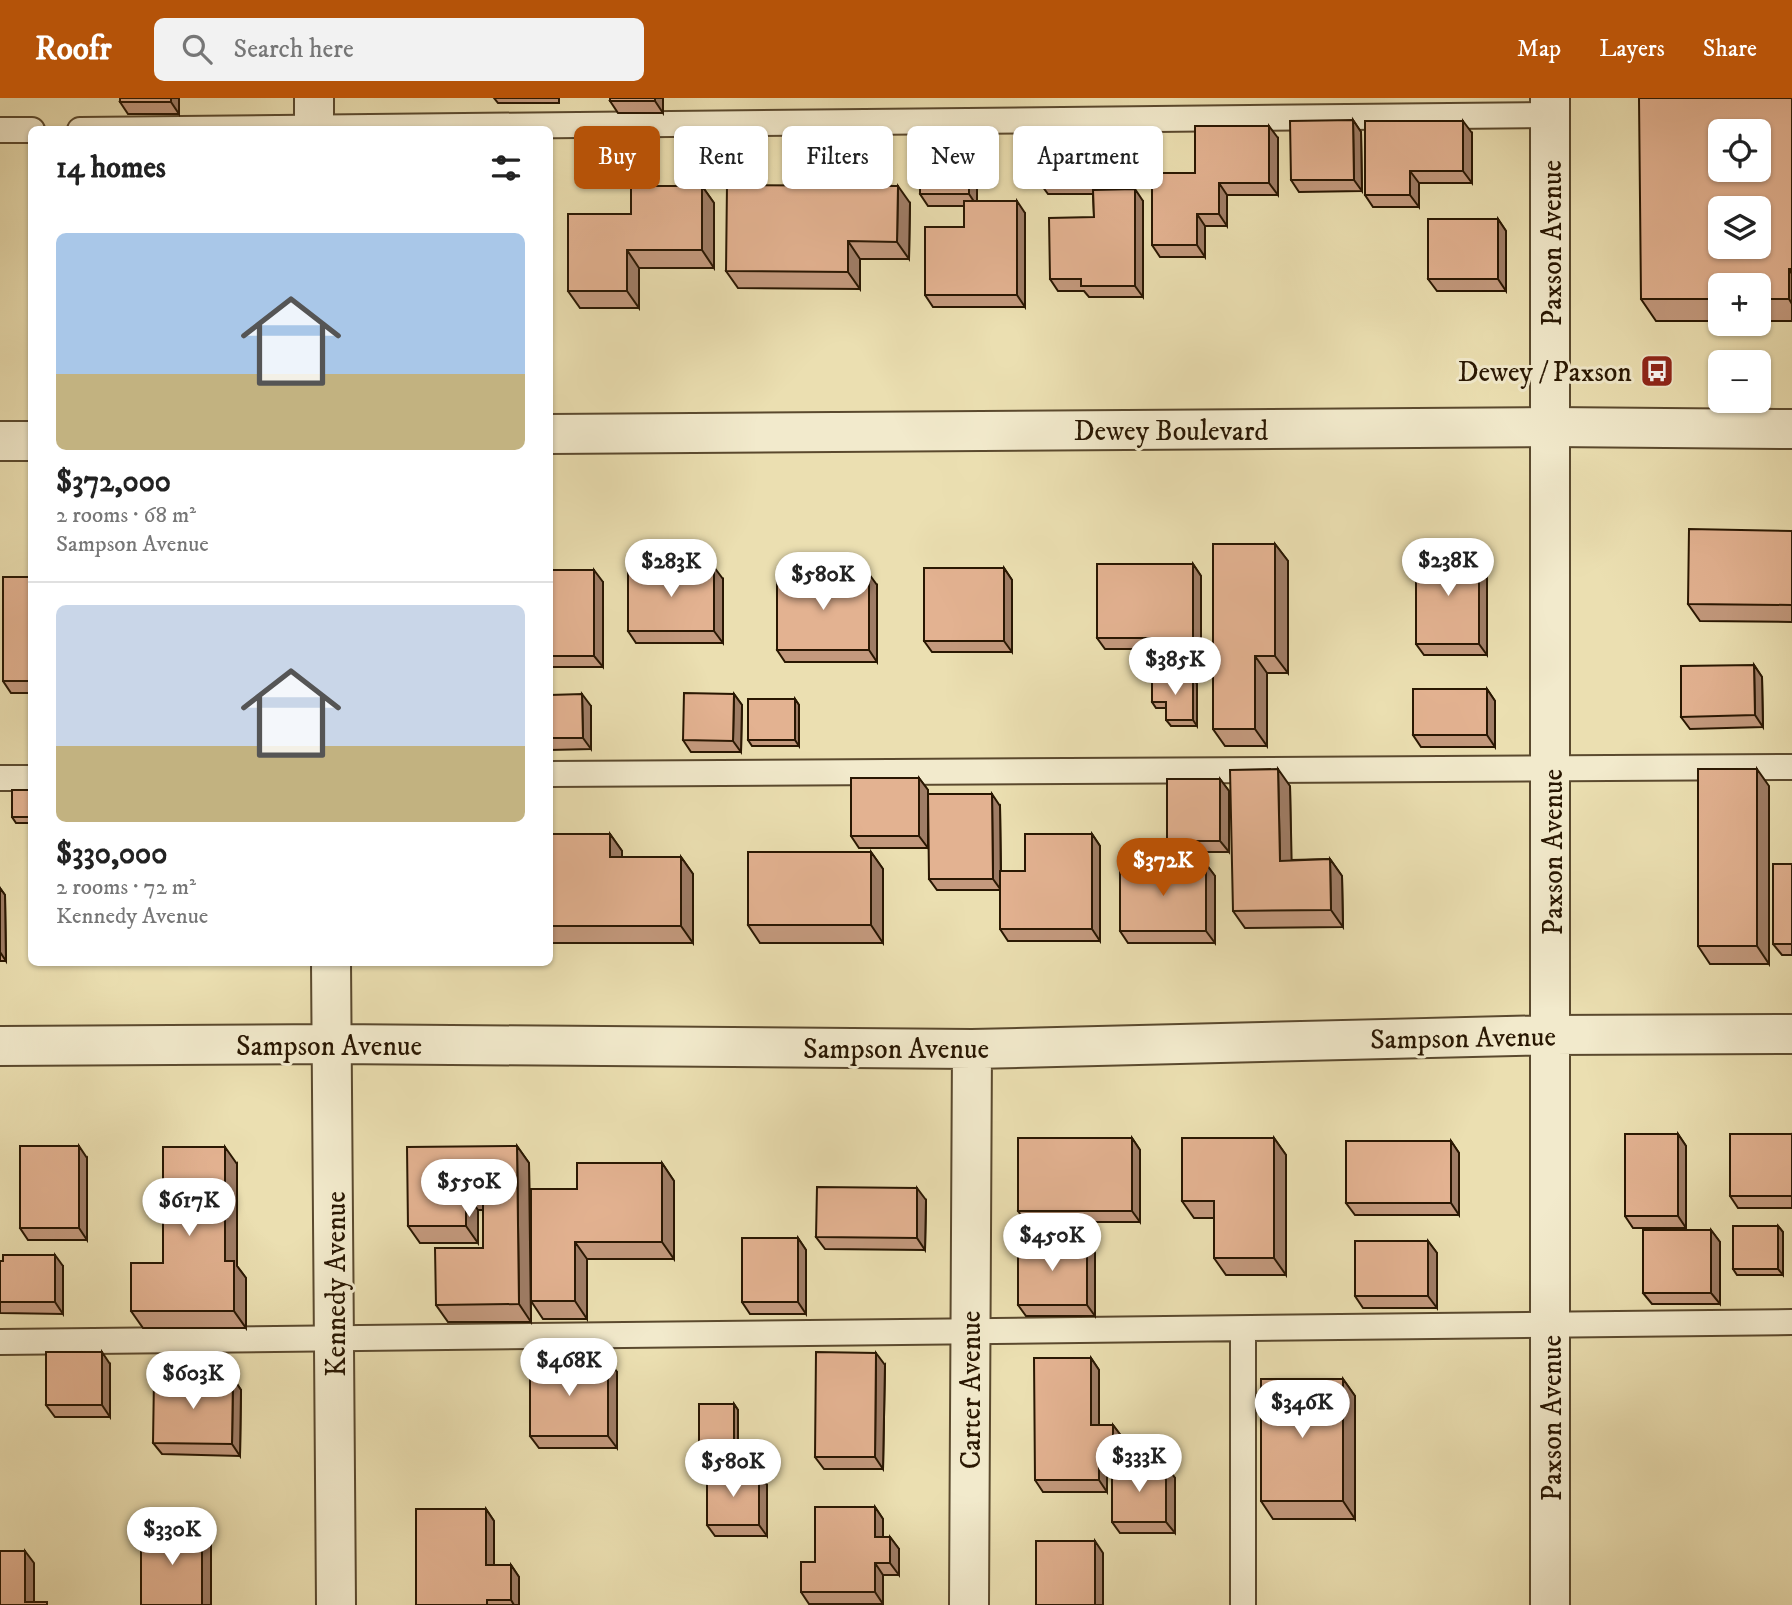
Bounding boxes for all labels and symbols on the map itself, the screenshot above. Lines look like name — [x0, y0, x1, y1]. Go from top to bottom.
street label: Paxson Avenue — [1535, 160, 1570, 326]
bus stop icon: Dewey / Paxson — [1638, 352, 1676, 390]
place label: Dewey / Paxson — [1458, 355, 1632, 390]
street label: Dewey Boulevard — [1074, 414, 1268, 449]
pin: $238K — [1399, 538, 1497, 598]
pin: $283K — [622, 540, 720, 599]
pin: $580K — [774, 552, 872, 612]
pin: $385K — [1126, 638, 1224, 697]
street label: Paxson Avenue — [1536, 769, 1571, 935]
pin: $372K — [1114, 838, 1212, 898]
street label: Sampson Avenue — [1370, 1019, 1556, 1058]
street label: Sampson Avenue — [236, 1029, 422, 1064]
street label: Sampson Avenue — [803, 1032, 989, 1067]
pin: $550K — [420, 1160, 518, 1219]
pin: $617K — [140, 1178, 238, 1238]
street label: Kennedy Avenue — [319, 1191, 354, 1377]
pin: $450K — [1003, 1214, 1101, 1273]
street label: Carter Avenue — [954, 1311, 989, 1469]
street label: Paxson Avenue — [1535, 1335, 1570, 1501]
pin: $468K — [520, 1338, 618, 1398]
pin: $603K — [144, 1352, 242, 1411]
pin: $346K — [1253, 1380, 1351, 1440]
pin: $333K — [1090, 1434, 1188, 1494]
pin: $580K — [684, 1440, 782, 1499]
pin: $330K — [123, 1508, 221, 1567]

